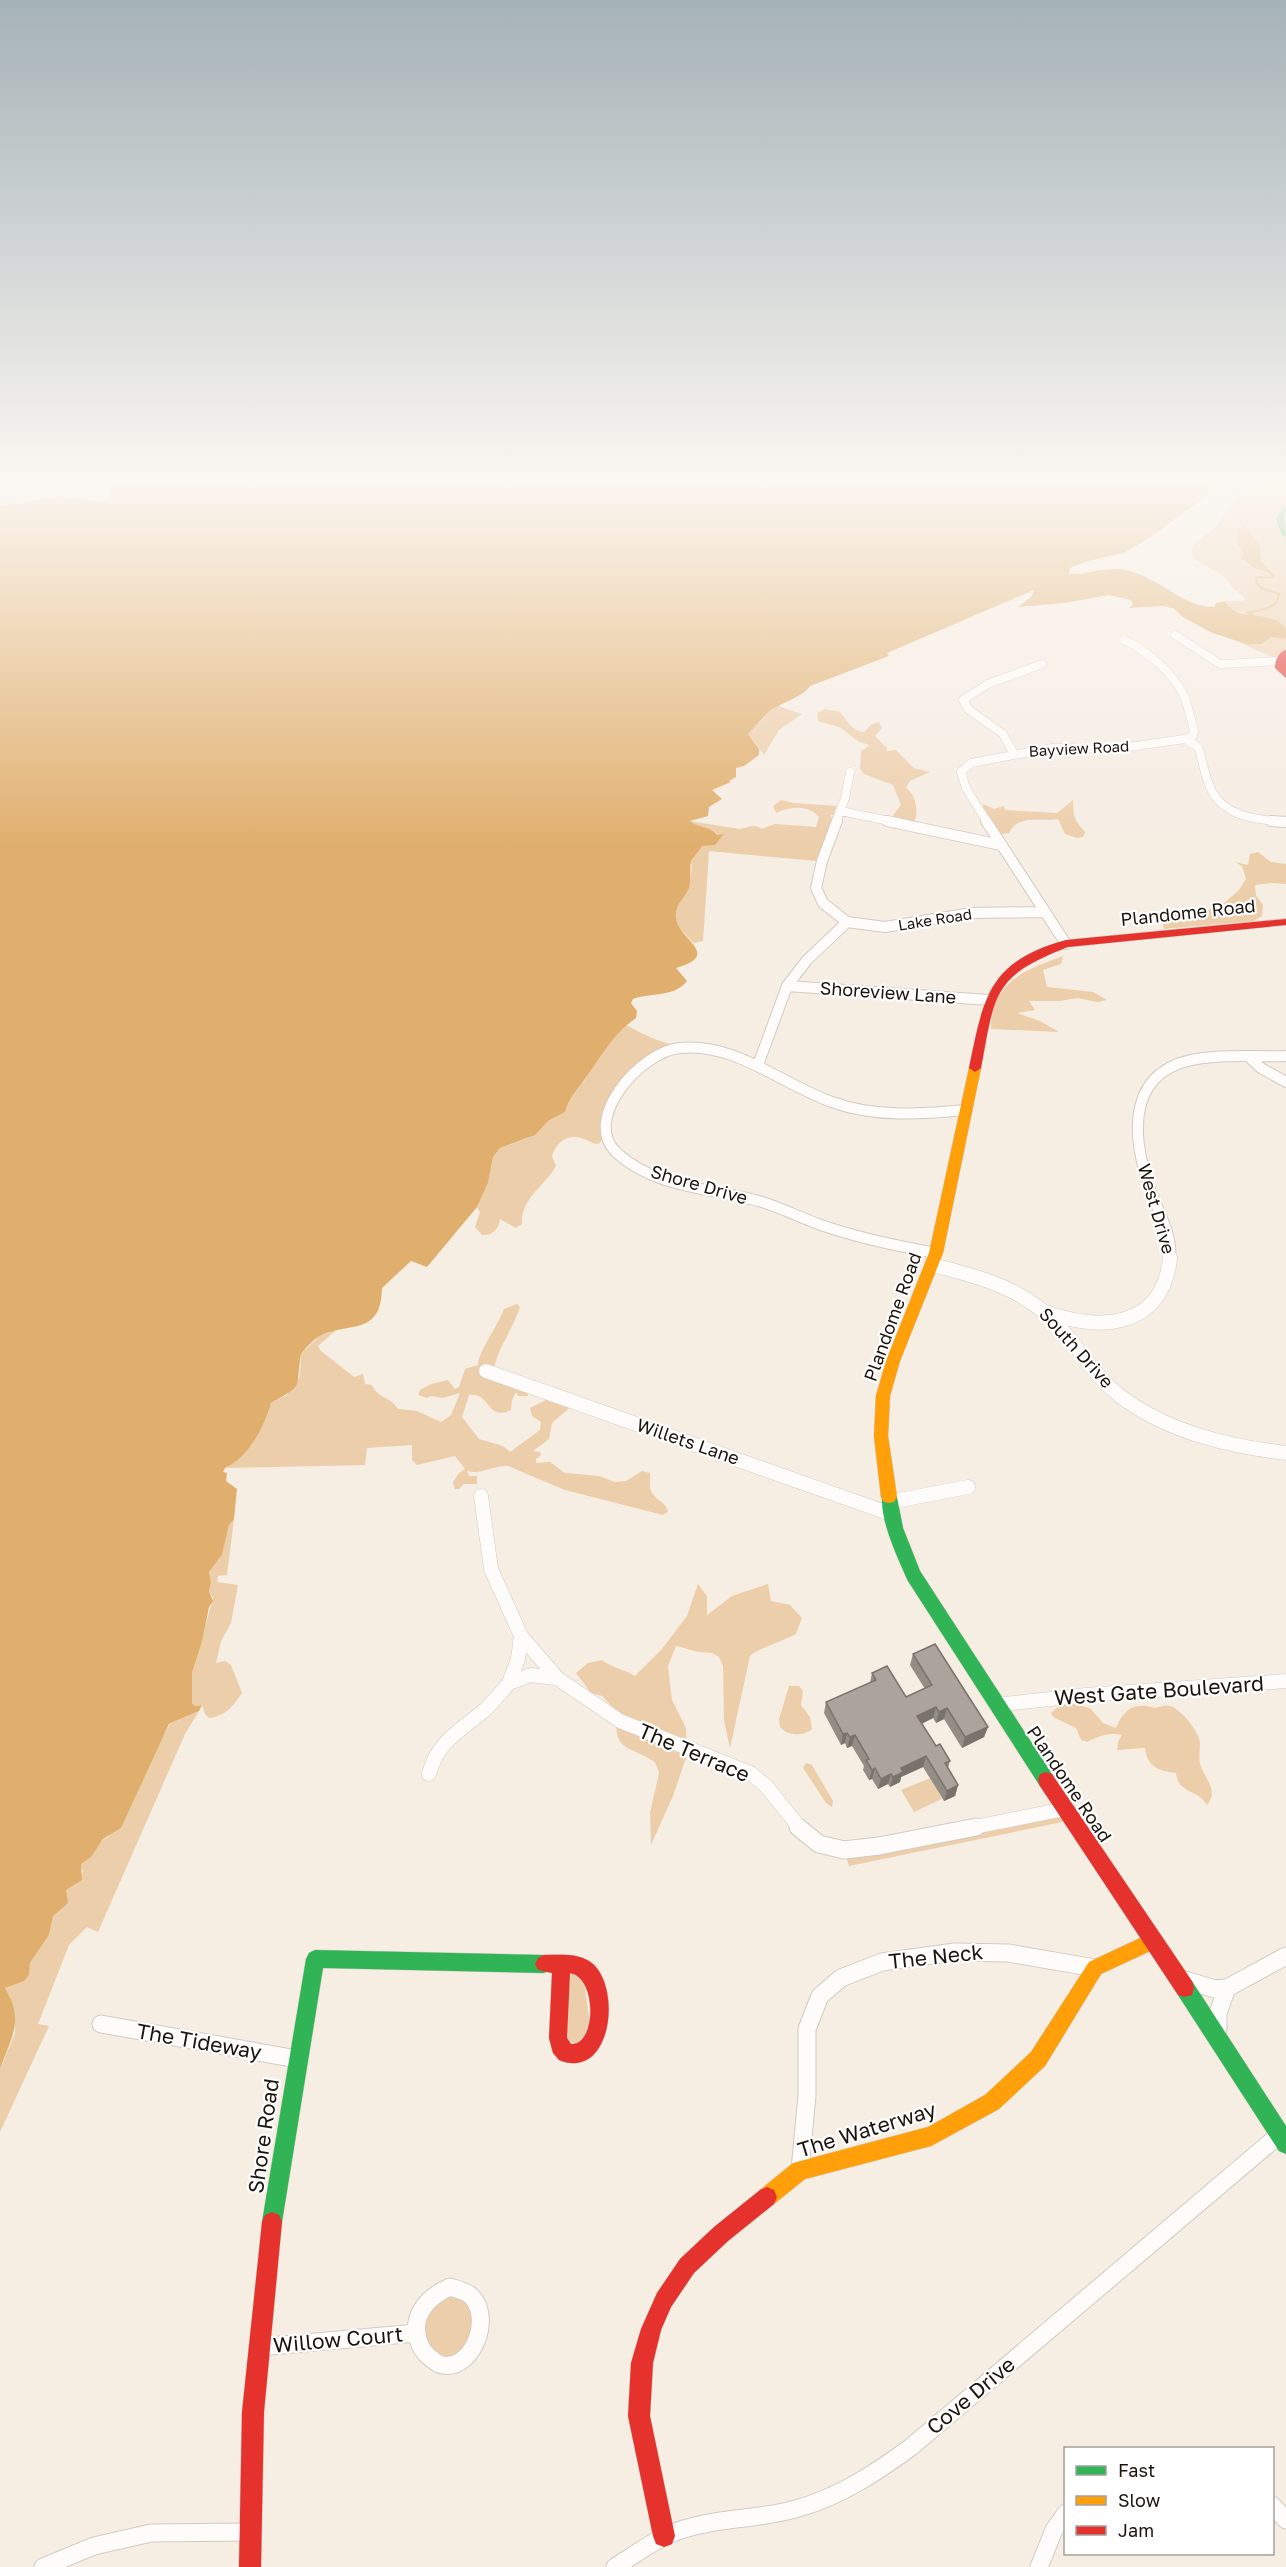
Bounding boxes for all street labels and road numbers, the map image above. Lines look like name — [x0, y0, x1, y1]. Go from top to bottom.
street label: Bayview Road — [1028, 736, 1130, 760]
street label: Plandome Road — [1119, 894, 1256, 930]
street label: Lake Road — [897, 904, 973, 934]
street label: Shoreview Lane — [819, 976, 957, 1008]
street label: Shore Drive — [648, 1160, 750, 1208]
street label: West Drive — [1134, 1161, 1180, 1256]
street label: Plandome Road — [859, 1249, 926, 1384]
street label: South Drive — [1035, 1303, 1119, 1392]
street label: Willets Lane — [634, 1413, 743, 1469]
street label: West Gate Boulevard — [1053, 1670, 1265, 1710]
street label: The Terrace — [635, 1717, 754, 1787]
street label: Plandome Road — [1023, 1721, 1117, 1846]
street label: The Neck — [887, 1938, 985, 1974]
street label: The Tideway — [135, 2017, 264, 2065]
street label: Shore Road — [242, 2077, 284, 2195]
street label: The Waterway — [794, 2096, 939, 2162]
street label: Willow Court — [272, 2320, 404, 2358]
street label: Cove Drive — [921, 2351, 1020, 2440]

